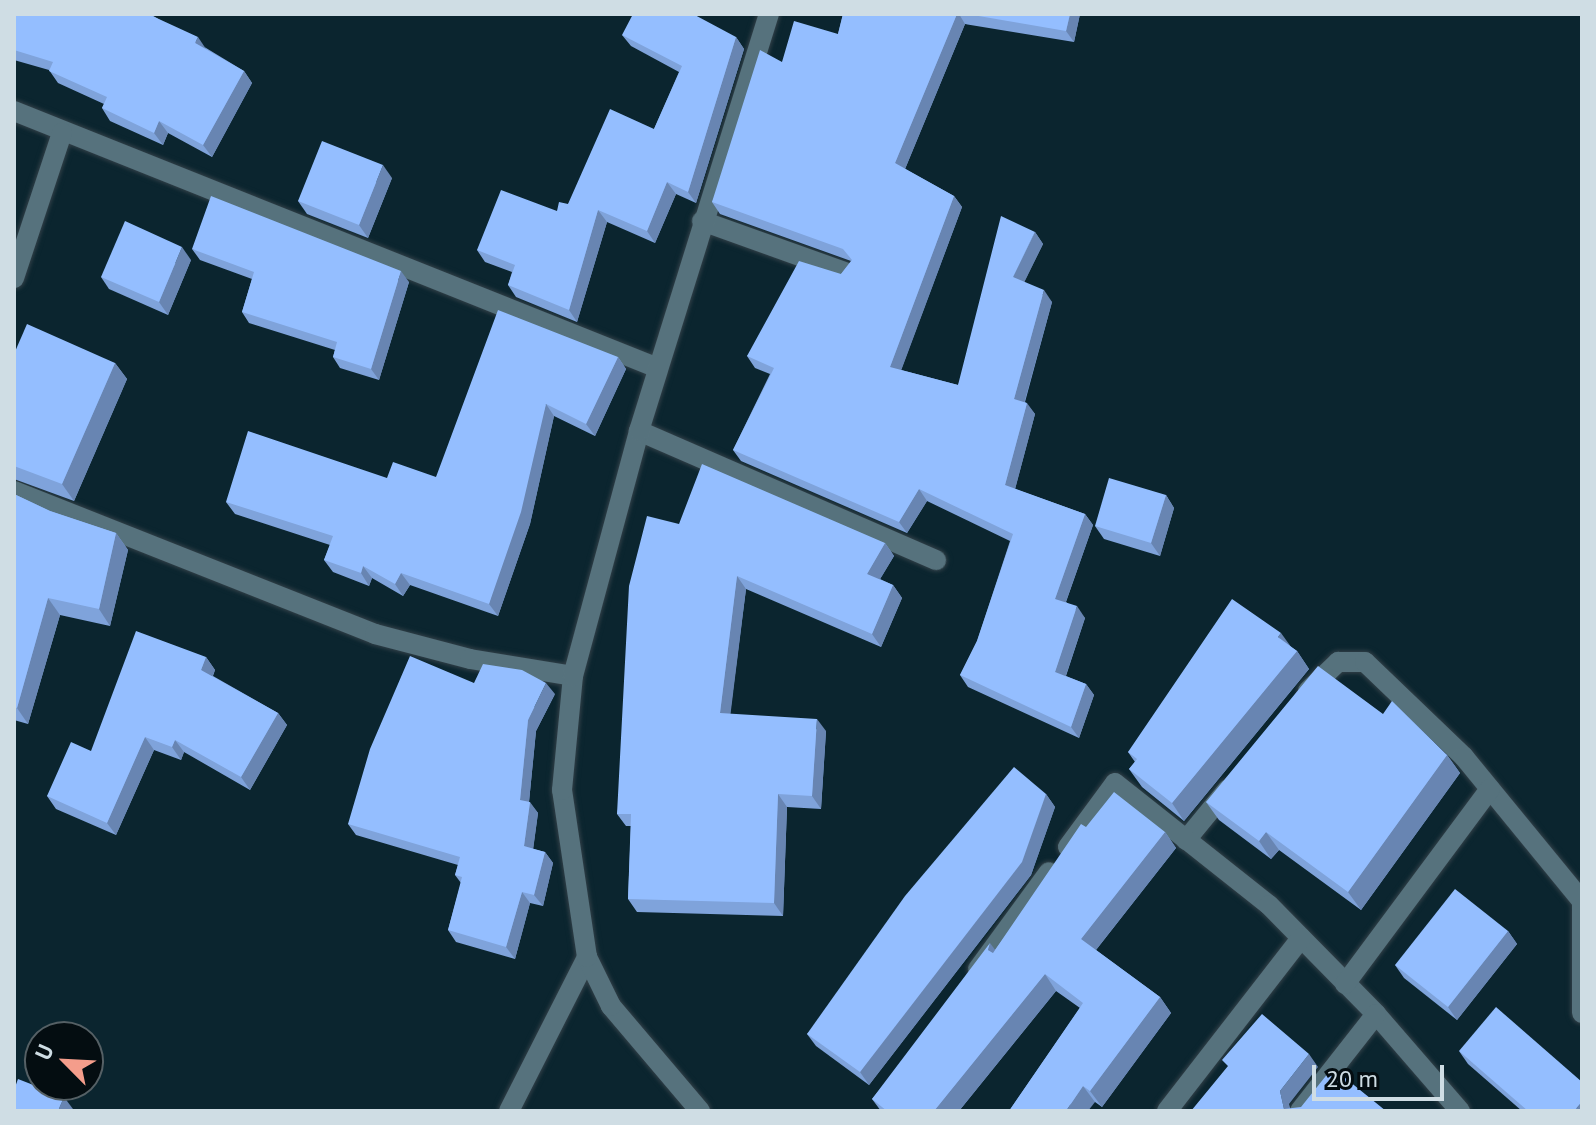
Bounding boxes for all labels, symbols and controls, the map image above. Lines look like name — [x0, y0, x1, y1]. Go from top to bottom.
north arrow — [24, 1021, 104, 1101]
text: U — [28, 1040, 59, 1064]
scale bar — [1316, 1049, 1448, 1099]
text: 20 m — [1326, 1063, 1378, 1094]

